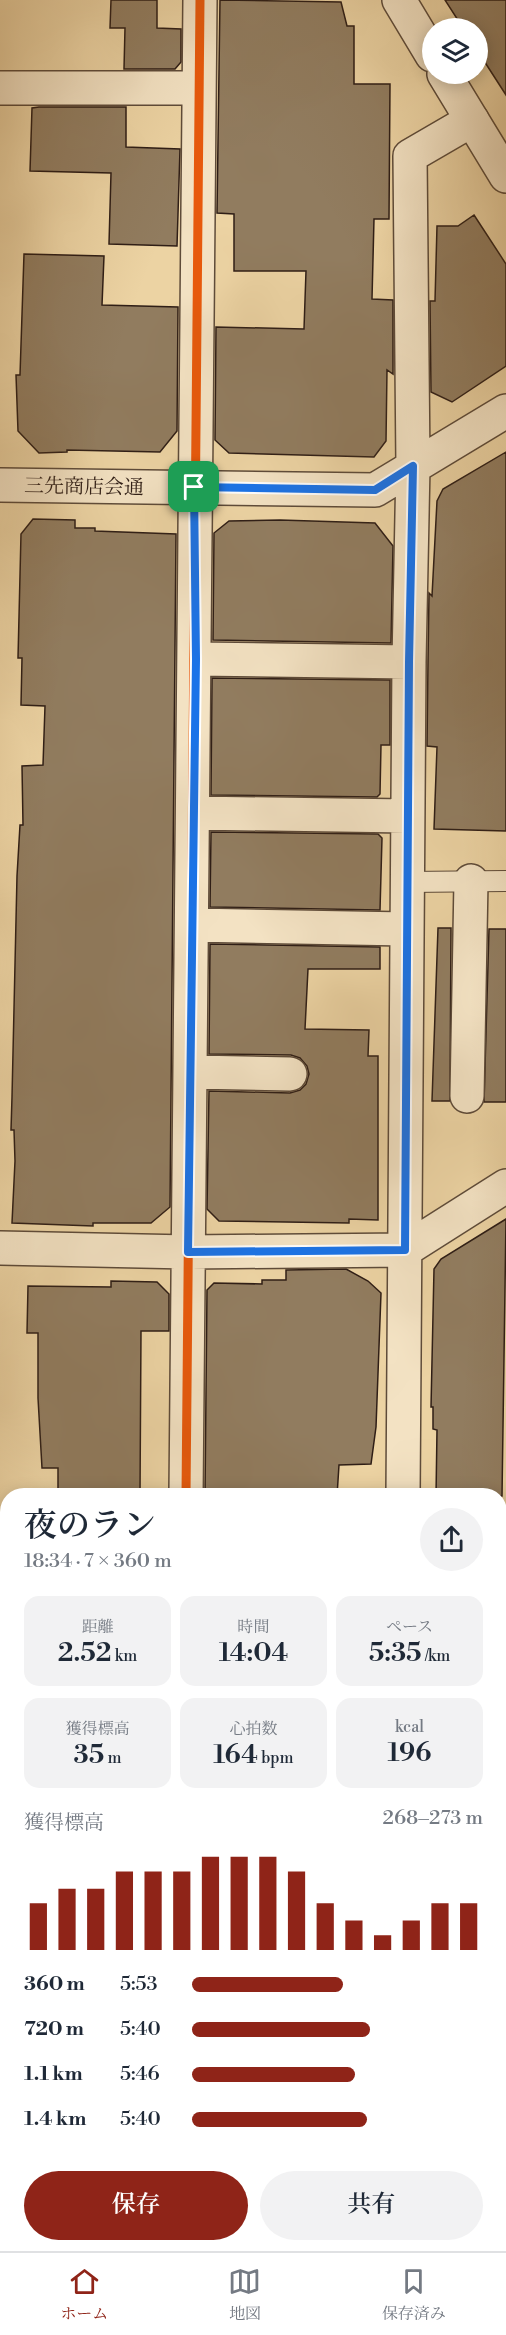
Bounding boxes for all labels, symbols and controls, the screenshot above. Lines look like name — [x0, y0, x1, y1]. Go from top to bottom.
map controls — [422, 18, 488, 84]
button: layers — [422, 18, 488, 84]
pin — [168, 461, 219, 512]
icon: arrive — [177, 470, 210, 503]
street label: 三先商店会通 — [24, 474, 144, 501]
text: 夜のラン — [24, 1506, 156, 1547]
button: share — [420, 1508, 483, 1571]
text: 18:34 · 7 × 360 m — [24, 1549, 172, 1574]
text: 距離 — [81, 1617, 114, 1637]
text: 時間 — [237, 1617, 270, 1637]
text: ペース — [386, 1617, 433, 1637]
text: 2.52 — [58, 1637, 112, 1669]
text: 14:04 — [219, 1637, 288, 1669]
text: 5:35 — [369, 1637, 422, 1669]
text: km — [112, 1646, 137, 1666]
text: /km — [422, 1646, 450, 1666]
text: kcal — [395, 1717, 424, 1737]
text: 獲得標高 — [65, 1719, 130, 1739]
text: 心拍数 — [229, 1719, 278, 1739]
text: 196 — [388, 1737, 431, 1769]
text: 35 — [73, 1739, 104, 1771]
text: 164 — [213, 1739, 258, 1771]
text: m — [104, 1748, 122, 1768]
text: bpm — [258, 1748, 294, 1768]
text: 268–273 m — [383, 1806, 483, 1831]
text: 獲得標高 — [24, 1811, 104, 1836]
text: 360 m — [24, 1972, 85, 1997]
text: 5:53 — [120, 1972, 158, 1997]
text: 720 m — [24, 2017, 84, 2042]
text: 5:40 — [120, 2017, 161, 2042]
text: 1.1 km — [24, 2062, 83, 2087]
text: 5:46 — [120, 2062, 160, 2087]
text: 1.4 km — [24, 2107, 86, 2132]
text: 5:40 — [120, 2107, 161, 2132]
button: 保存 — [24, 2171, 248, 2240]
button: 共有 — [260, 2171, 483, 2240]
tab: ホーム — [60, 2265, 108, 2324]
tab: 地図 — [228, 2265, 261, 2324]
tab: 保存済み — [382, 2265, 446, 2324]

